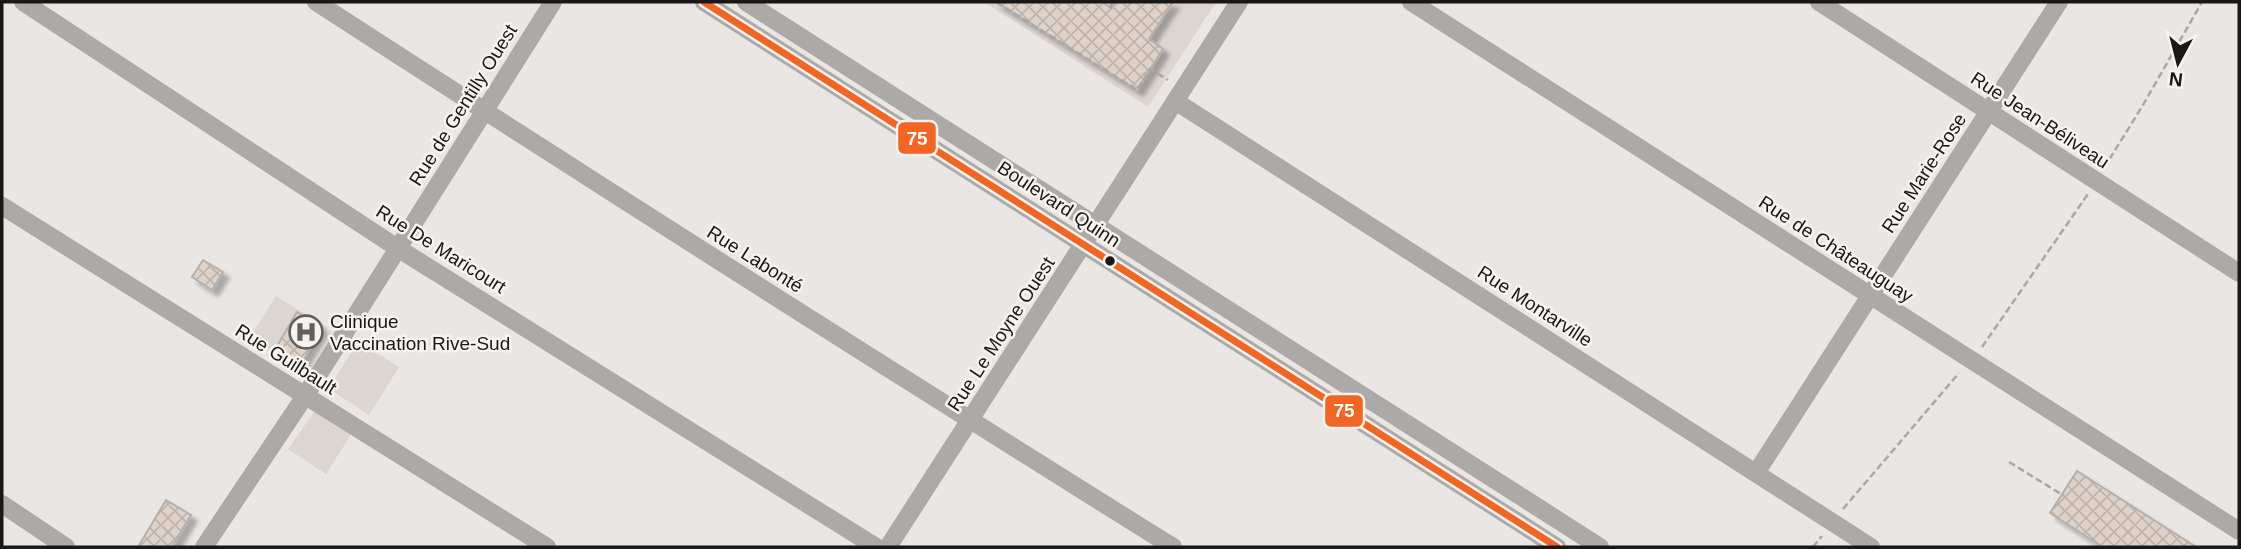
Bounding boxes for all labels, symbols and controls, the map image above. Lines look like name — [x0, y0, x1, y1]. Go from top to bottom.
street label: Rue de Gentilly Ouest — [405, 20, 522, 189]
north arrow — [2143, 28, 2213, 98]
street label: Rue Jean-Béliveau — [1967, 67, 2113, 173]
text: N — [2168, 68, 2184, 91]
street label: Rue Marie-Rose — [1878, 109, 1970, 237]
line badge: 75 — [897, 121, 937, 155]
text: 75 — [906, 128, 928, 149]
street label: Boulevard Quinn — [994, 157, 1124, 251]
street label: Rue de Châteauguay — [1755, 191, 1917, 307]
street label: Rue De Maricourt — [372, 201, 510, 298]
street label: Rue Labonté — [703, 221, 807, 297]
street label: Rue Le Moyne Ouest — [943, 252, 1059, 415]
unlabelled marker — [1103, 254, 1117, 268]
street label: Rue Montarville — [1474, 261, 1596, 351]
place label: Clinique Vaccination Rive-Sud — [330, 311, 510, 354]
hospital icon: Clinique Vaccination Rive-Sud — [287, 313, 325, 351]
street label: Rue Guilbault — [232, 320, 341, 399]
line badge: 75 — [1324, 394, 1364, 428]
text: 75 — [1333, 400, 1355, 421]

